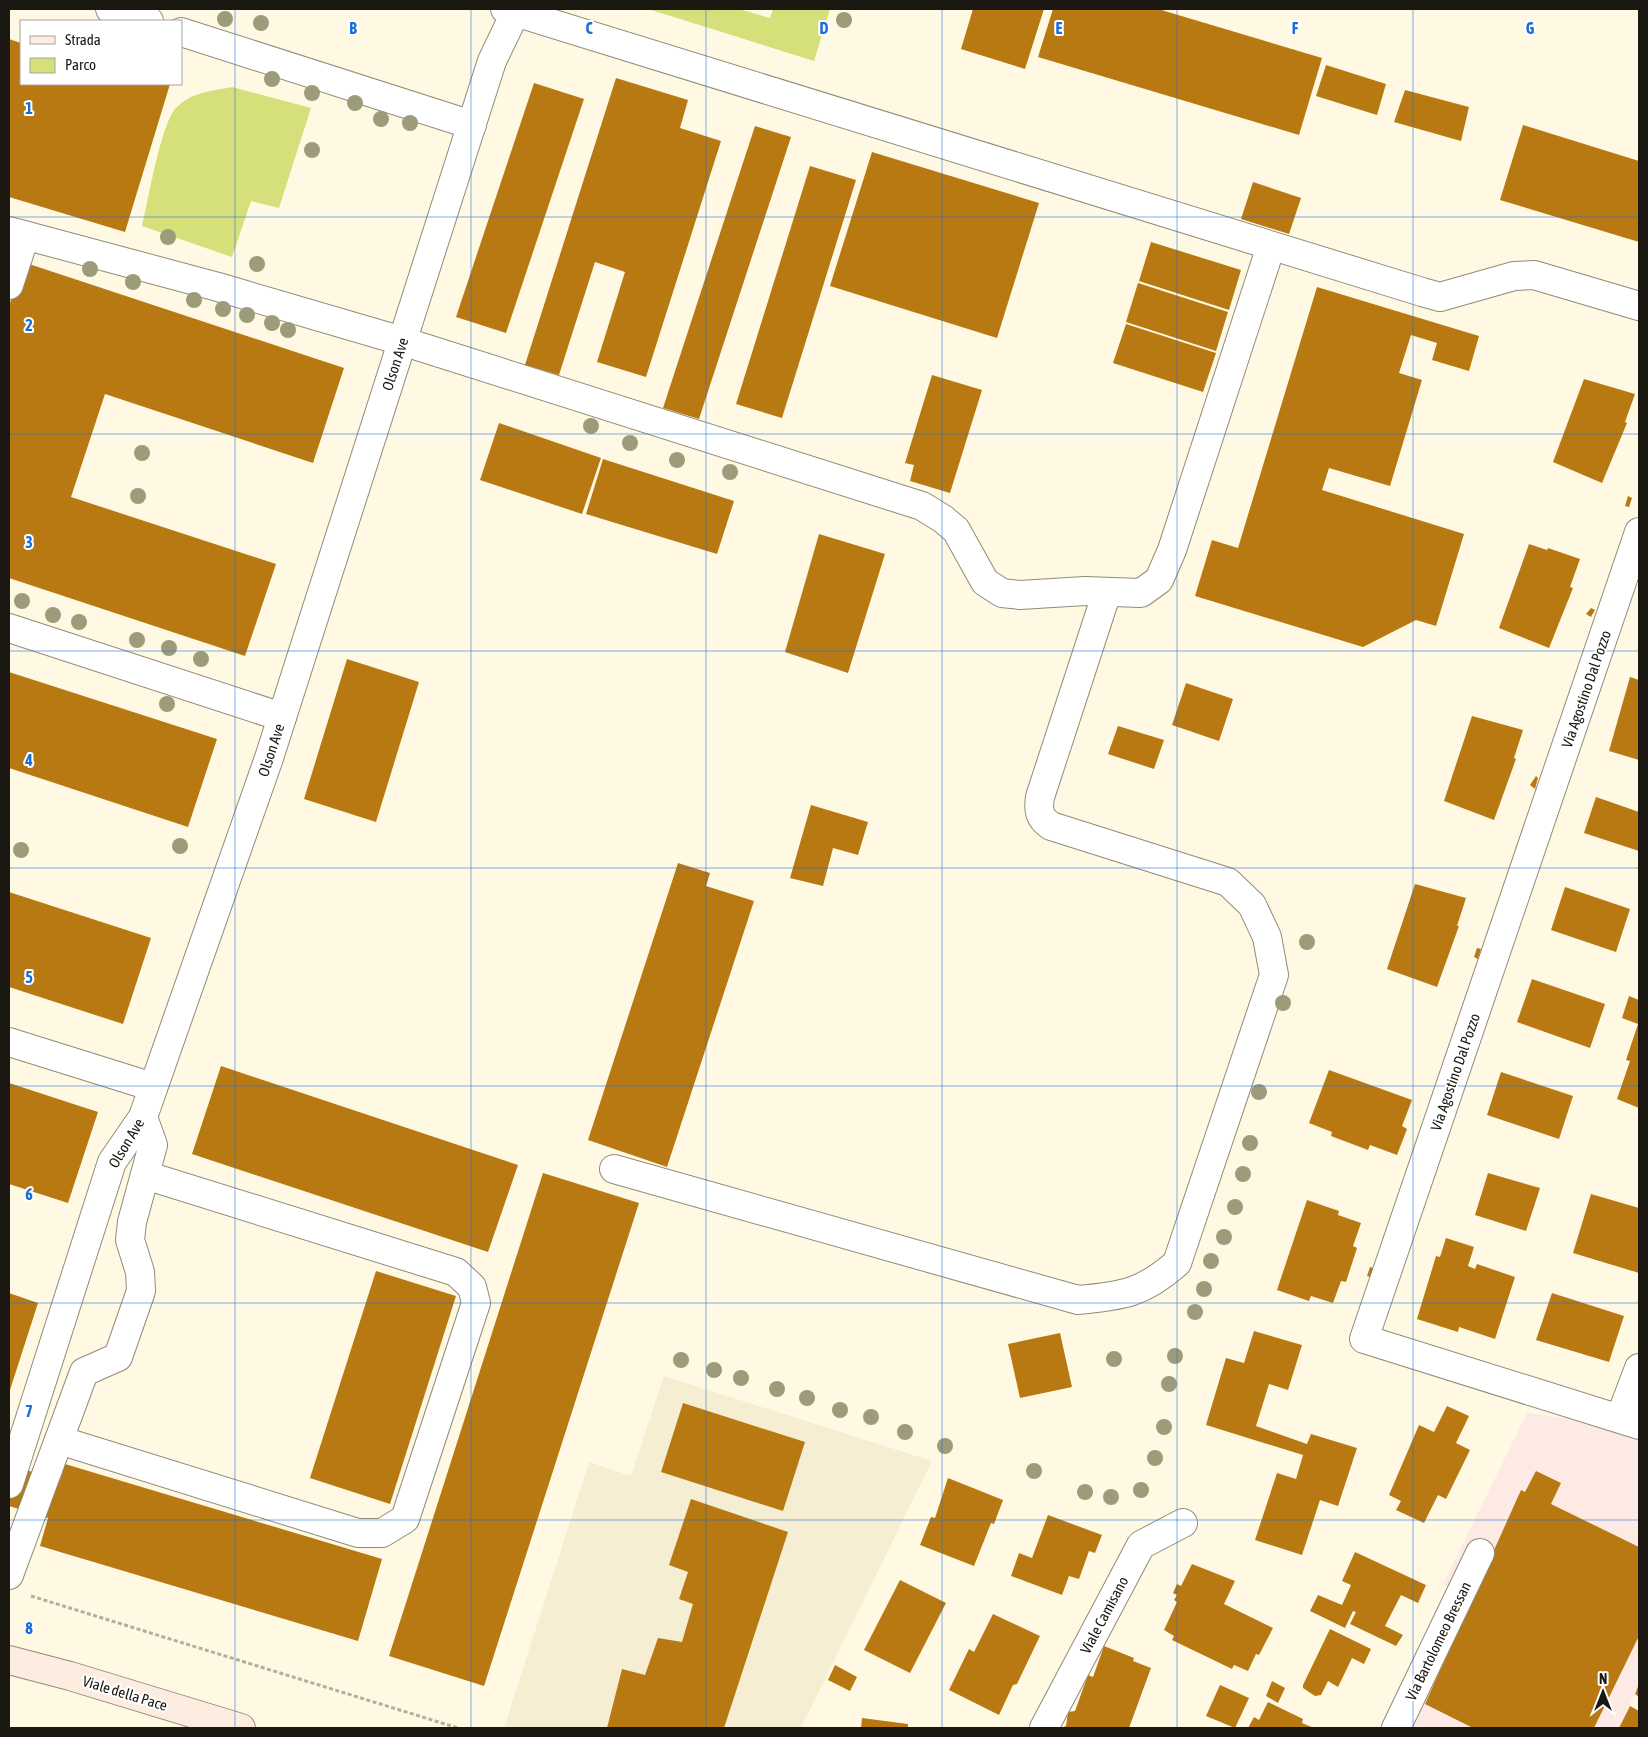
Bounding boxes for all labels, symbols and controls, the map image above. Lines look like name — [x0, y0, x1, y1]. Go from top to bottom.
text: B — [349, 19, 357, 37]
text: C — [585, 19, 593, 37]
text: D — [820, 19, 829, 37]
text: E — [1056, 19, 1063, 37]
text: F — [1292, 19, 1299, 37]
text: G — [1526, 19, 1535, 37]
legend — [20, 20, 182, 85]
text: Strada — [65, 31, 101, 48]
text: Parco — [65, 56, 96, 73]
text: 1 — [25, 99, 33, 117]
text: 2 — [25, 316, 33, 334]
street label: Olson Ave — [378, 335, 412, 393]
text: 3 — [25, 533, 33, 551]
street label: Via Agostino Dal Pozzo — [1558, 628, 1614, 750]
street label: Olson Ave — [254, 721, 288, 779]
text: 4 — [24, 751, 33, 769]
text: 5 — [25, 968, 33, 986]
street label: Via Agostino Dal Pozzo — [1427, 1011, 1483, 1133]
street label: Olson Ave — [105, 1115, 147, 1171]
text: 6 — [25, 1185, 33, 1203]
text: 7 — [25, 1402, 33, 1420]
street label: Viale Camisano — [1077, 1573, 1131, 1657]
street label: Via Bartolomeo Bressan — [1402, 1579, 1474, 1703]
text: 8 — [25, 1619, 33, 1637]
north arrow — [1578, 1667, 1628, 1717]
text: N — [1599, 1671, 1607, 1687]
street label: Viale della Pace — [81, 1672, 170, 1714]

